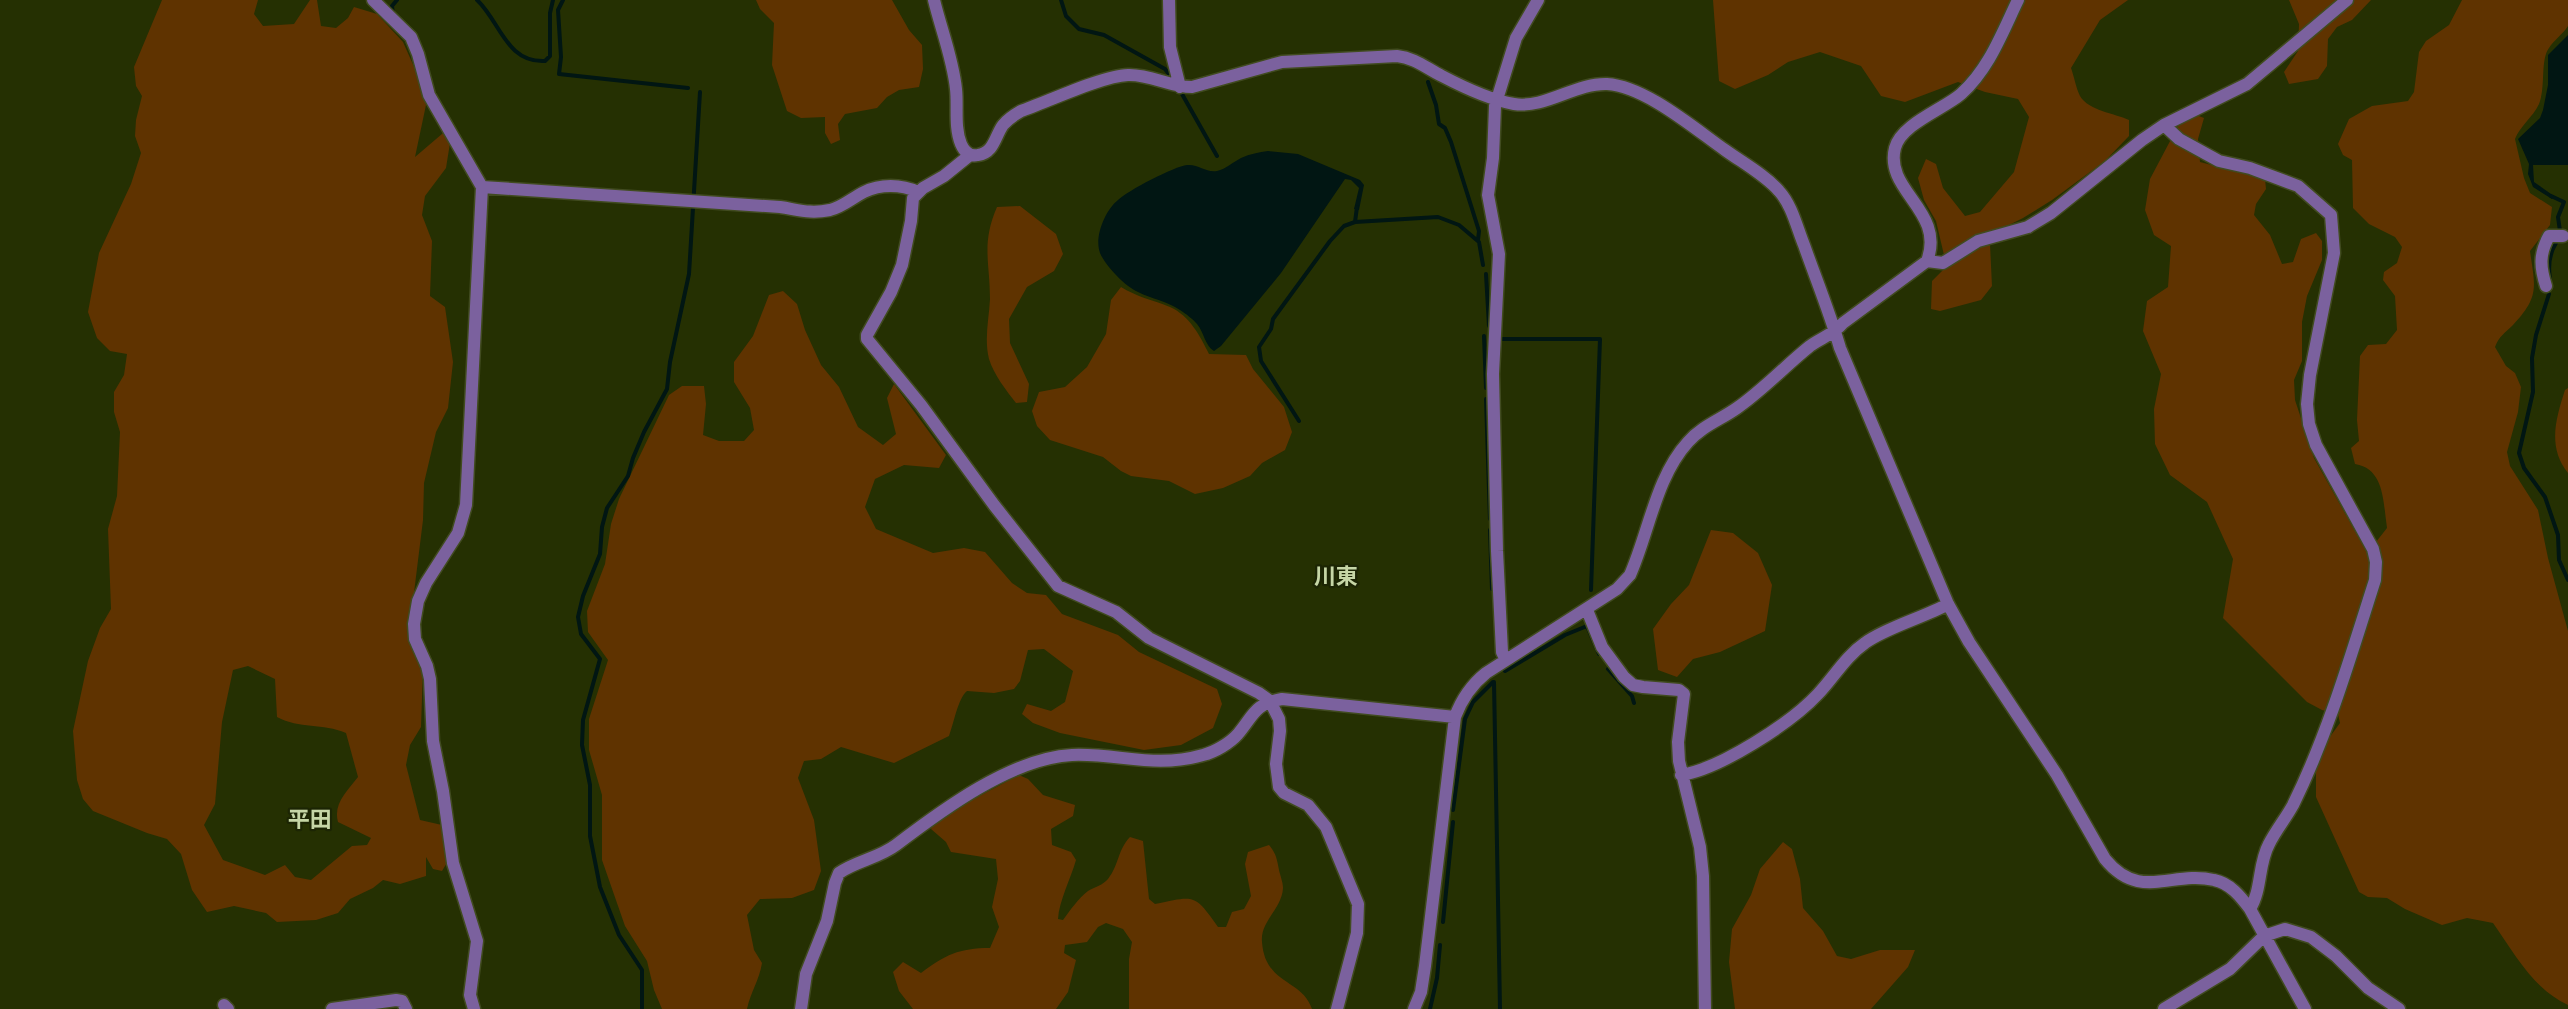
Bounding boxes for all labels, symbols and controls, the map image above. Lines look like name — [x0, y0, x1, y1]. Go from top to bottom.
district label: 川東 — [1314, 565, 1358, 592]
district label: 平田 — [288, 808, 332, 835]

